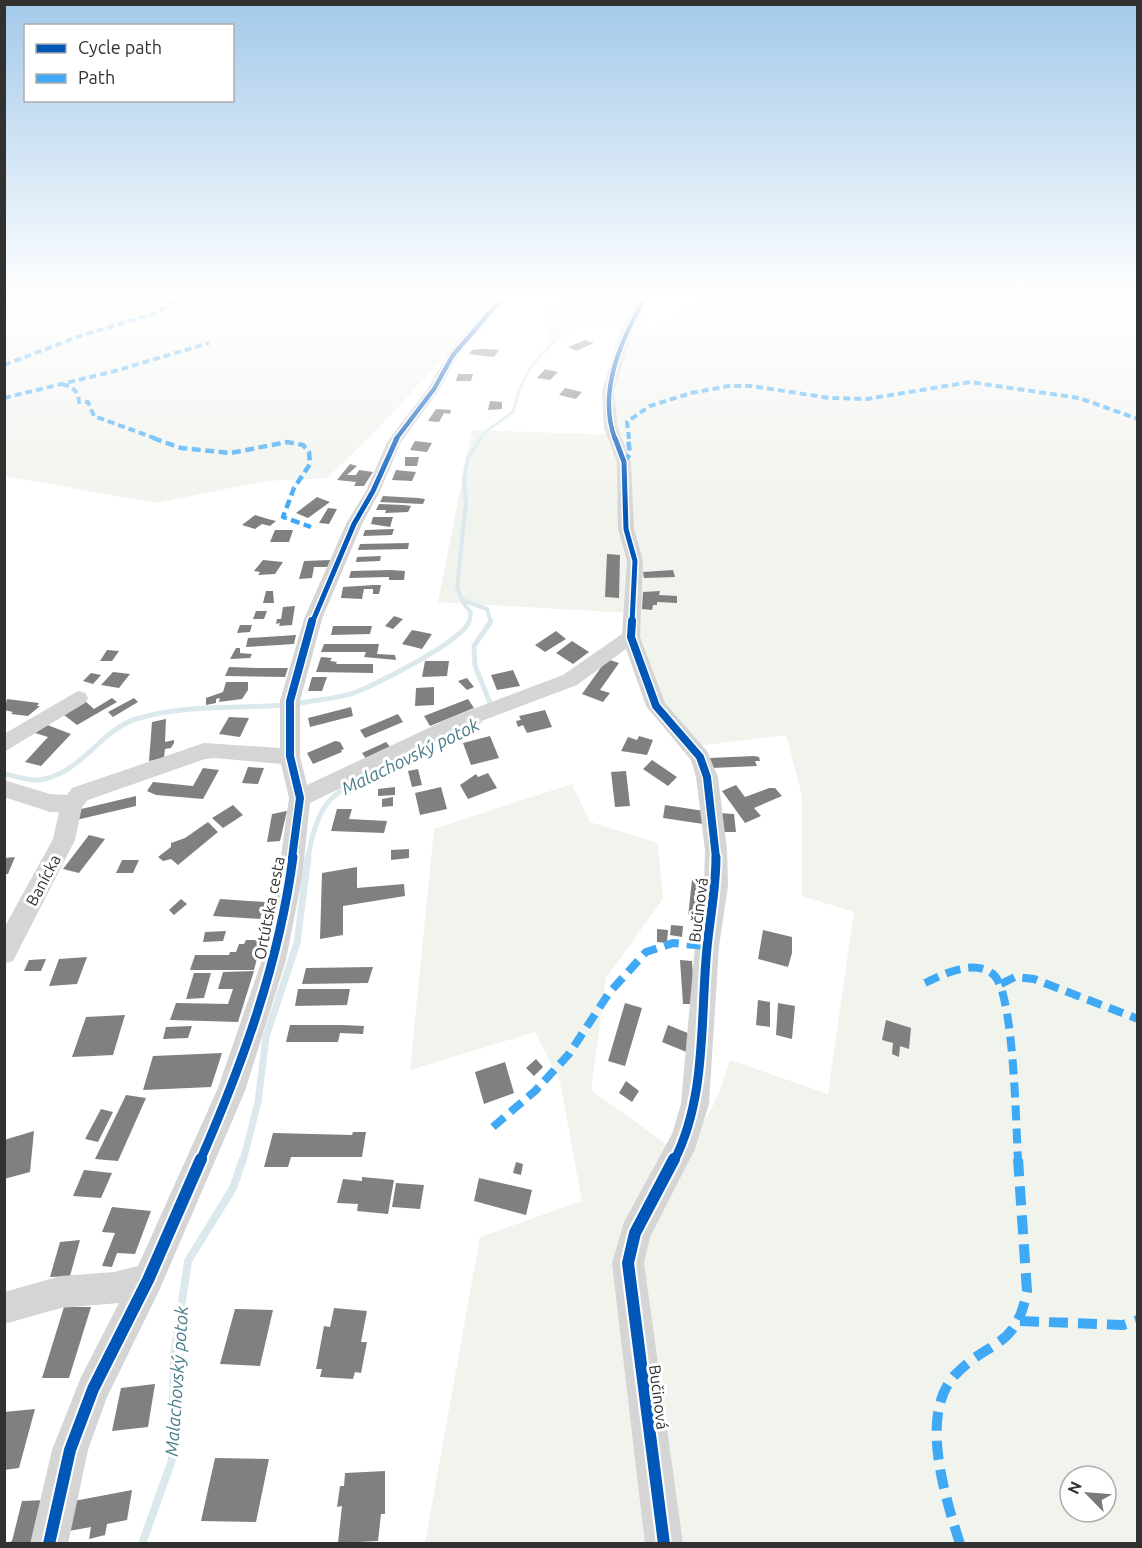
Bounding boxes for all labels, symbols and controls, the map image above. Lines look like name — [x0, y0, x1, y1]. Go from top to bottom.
legend — [24, 24, 234, 102]
text: Cycle path — [78, 37, 162, 57]
text: Path — [78, 67, 115, 87]
water label: Malachovský potok — [338, 714, 483, 798]
street label: Banícka — [22, 851, 64, 909]
street label: Ortútska cesta — [250, 855, 288, 961]
street label: Bučinová — [685, 877, 711, 943]
water label: Malachovský potok — [161, 1304, 191, 1457]
street label: Bučinová — [646, 1364, 672, 1430]
north arrow — [1058, 1464, 1118, 1524]
text: N — [1064, 1478, 1085, 1497]

